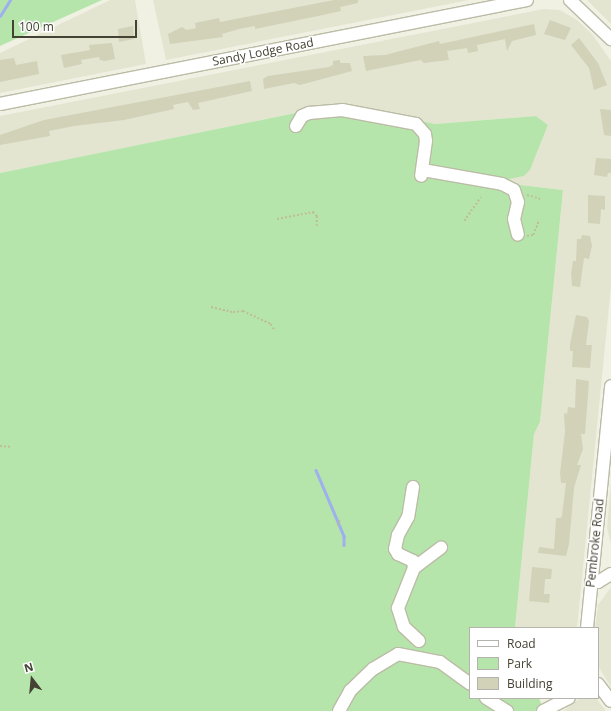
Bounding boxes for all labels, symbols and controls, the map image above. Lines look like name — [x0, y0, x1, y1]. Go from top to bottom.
scale bar — [14, 12, 139, 38]
text: 100 m — [19, 18, 54, 35]
street label: Sandy Lodge Road — [211, 35, 315, 69]
street label: Pembroke Road — [583, 498, 607, 588]
legend — [469, 627, 599, 699]
text: Road — [507, 635, 536, 652]
text: Park — [507, 655, 532, 672]
north arrow — [12, 659, 52, 699]
text: N — [22, 659, 35, 675]
text: Building — [507, 675, 552, 692]

